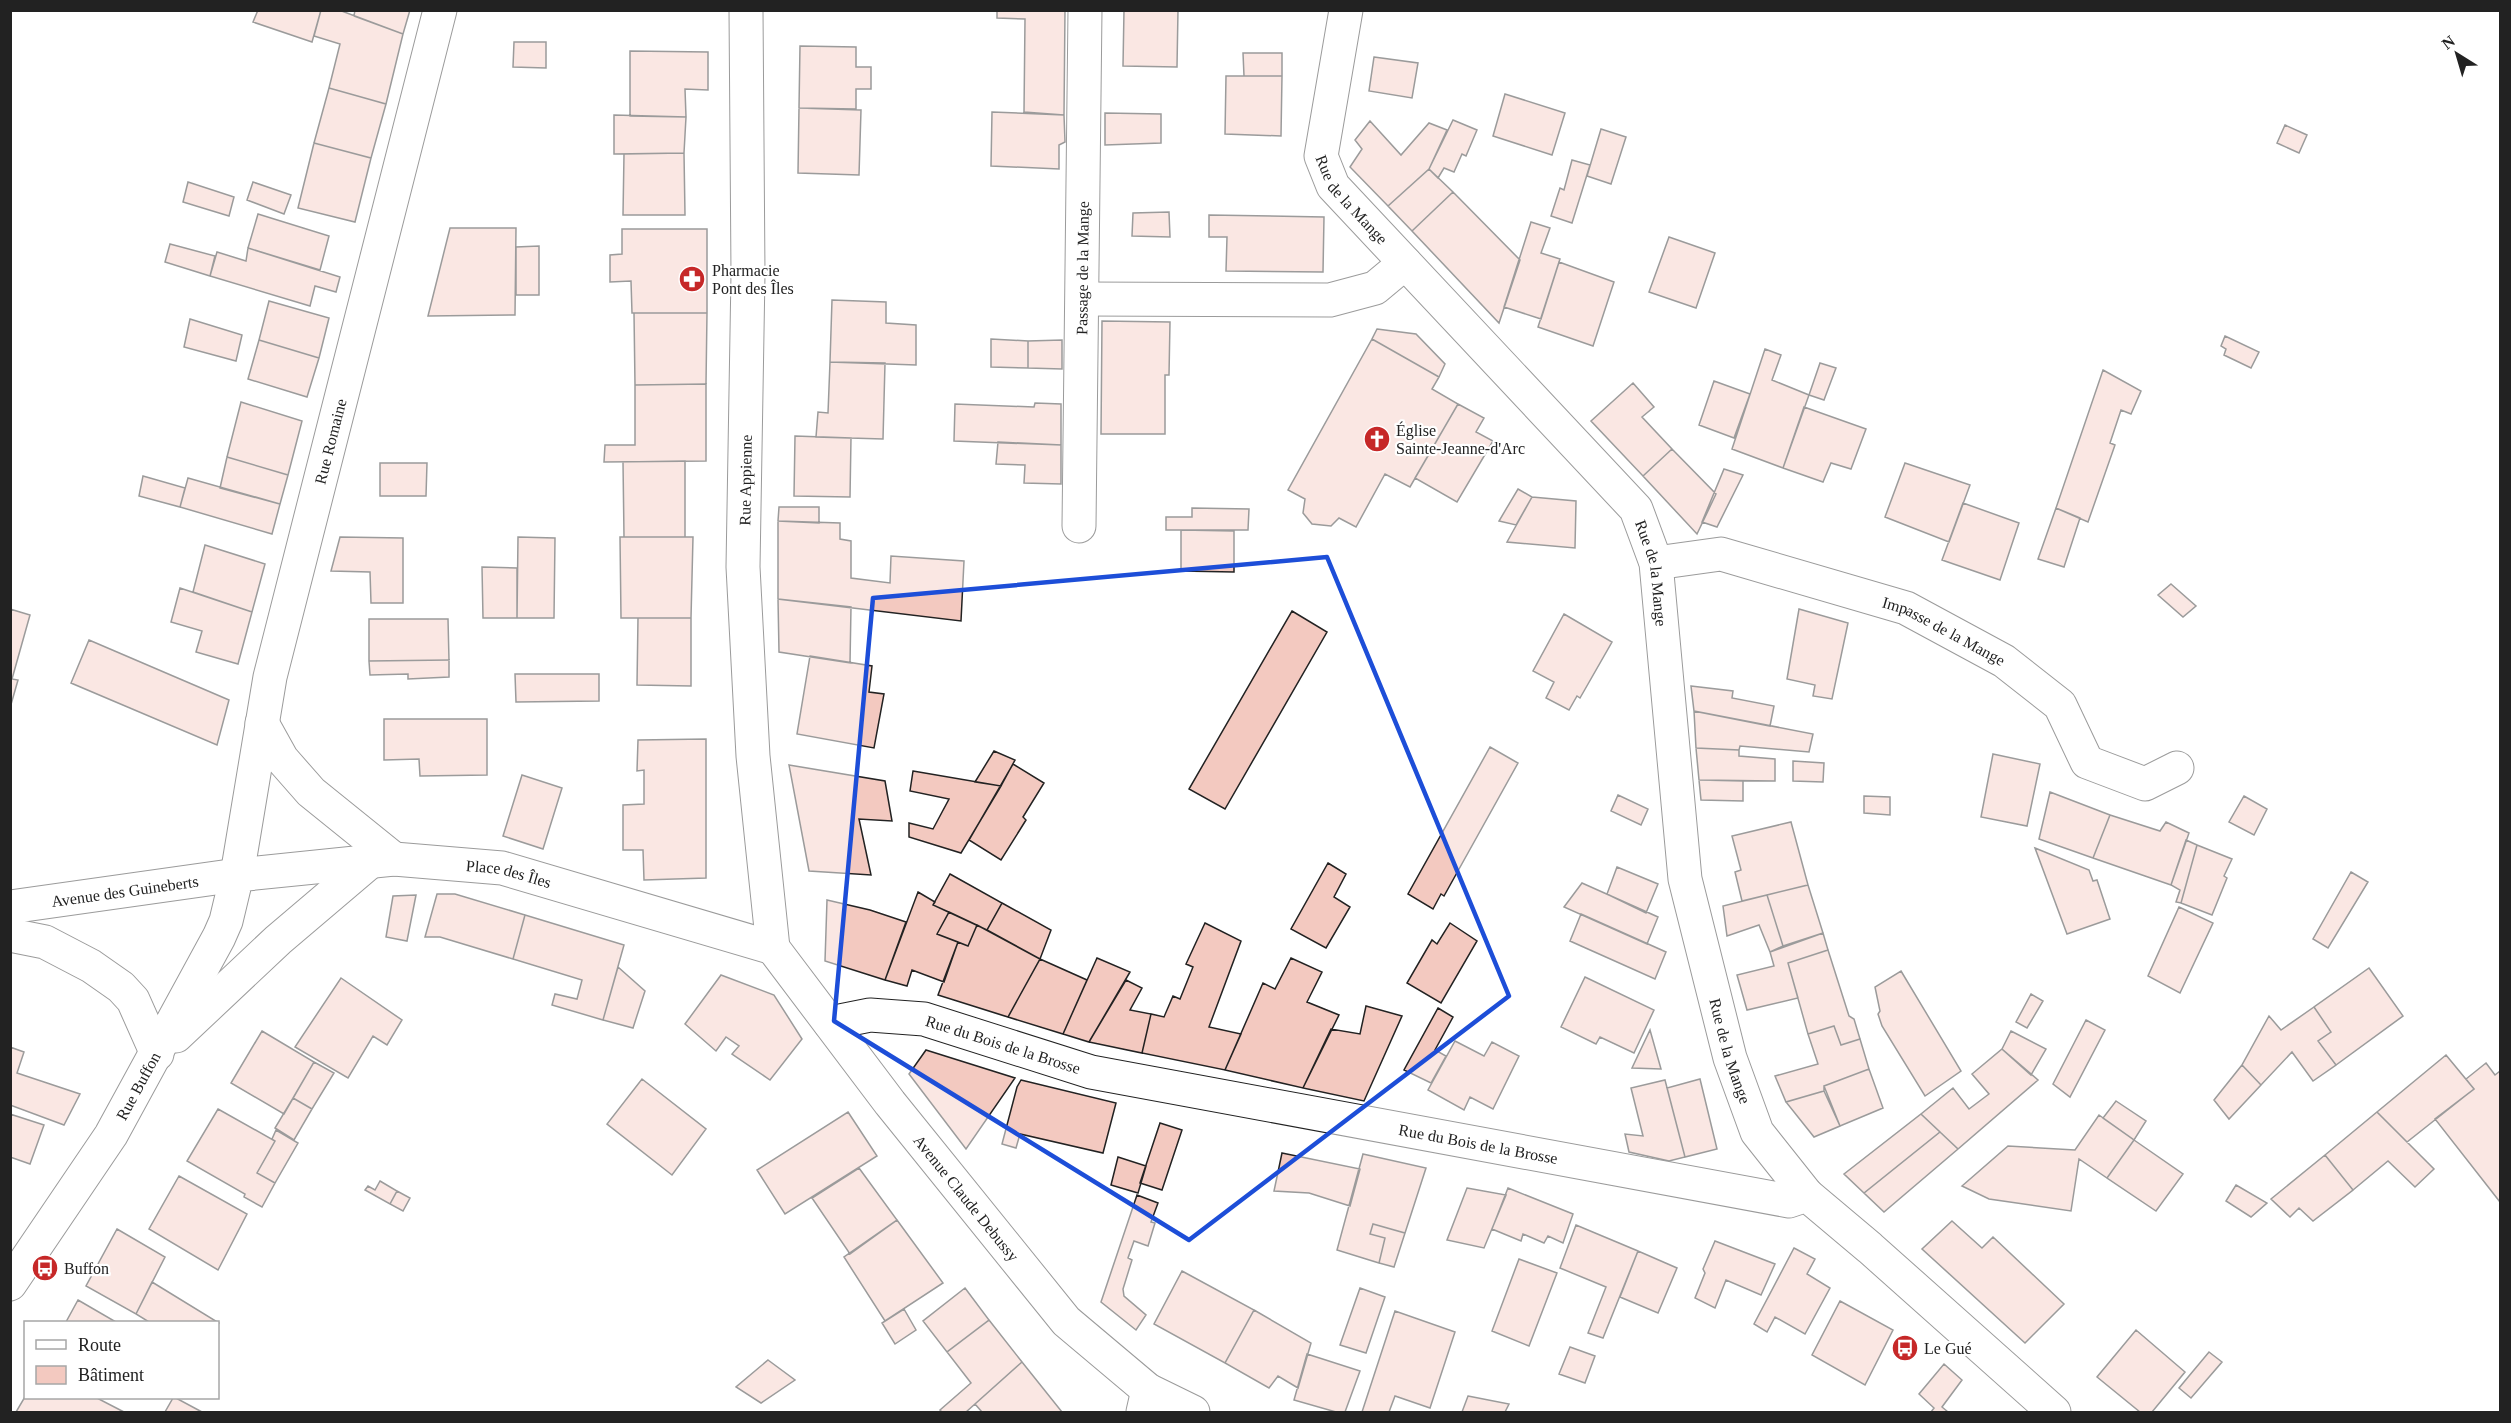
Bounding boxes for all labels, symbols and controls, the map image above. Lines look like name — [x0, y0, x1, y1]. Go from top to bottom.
north arrow — [2427, 24, 2487, 84]
text: N — [2439, 32, 2458, 53]
street label: Rue de la Mange — [1312, 152, 1391, 248]
street label: Passage de la Mange — [1073, 201, 1093, 335]
place label: Pharmacie Pont des Îles — [712, 262, 794, 297]
pharmacy icon: Pharmacie Pont des Îles — [677, 264, 707, 294]
street label: Rue Romaine — [312, 397, 350, 486]
place label: Église Sainte-Jeanne-d'Arc — [1396, 421, 1525, 457]
church icon: Église Sainte-Jeanne-d'Arc — [1362, 424, 1392, 454]
street label: Rue Appienne — [736, 434, 756, 526]
street label: Rue de la Mange — [1632, 518, 1670, 627]
street label: Impasse de la Mange — [1880, 594, 2008, 669]
street label: Place des Îles — [465, 857, 553, 891]
street label: Avenue des Guineberts — [50, 873, 199, 910]
street label: Rue de la Mange — [1706, 997, 1754, 1106]
street label: Rue du Bois de la Brosse — [924, 1012, 1083, 1077]
street label: Rue Buffon — [113, 1049, 164, 1123]
street label: Rue du Bois de la Brosse — [1397, 1121, 1559, 1167]
street label: Avenue Claude Debussy — [910, 1132, 1022, 1265]
bus stop icon: Buffon — [30, 1253, 60, 1283]
place label: Buffon — [64, 1260, 109, 1277]
legend — [24, 1321, 219, 1399]
bus stop icon: Le Gué — [1890, 1333, 1920, 1363]
text: Route — [78, 1335, 121, 1355]
place label: Le Gué — [1924, 1340, 1972, 1357]
text: Bâtiment — [78, 1365, 144, 1385]

